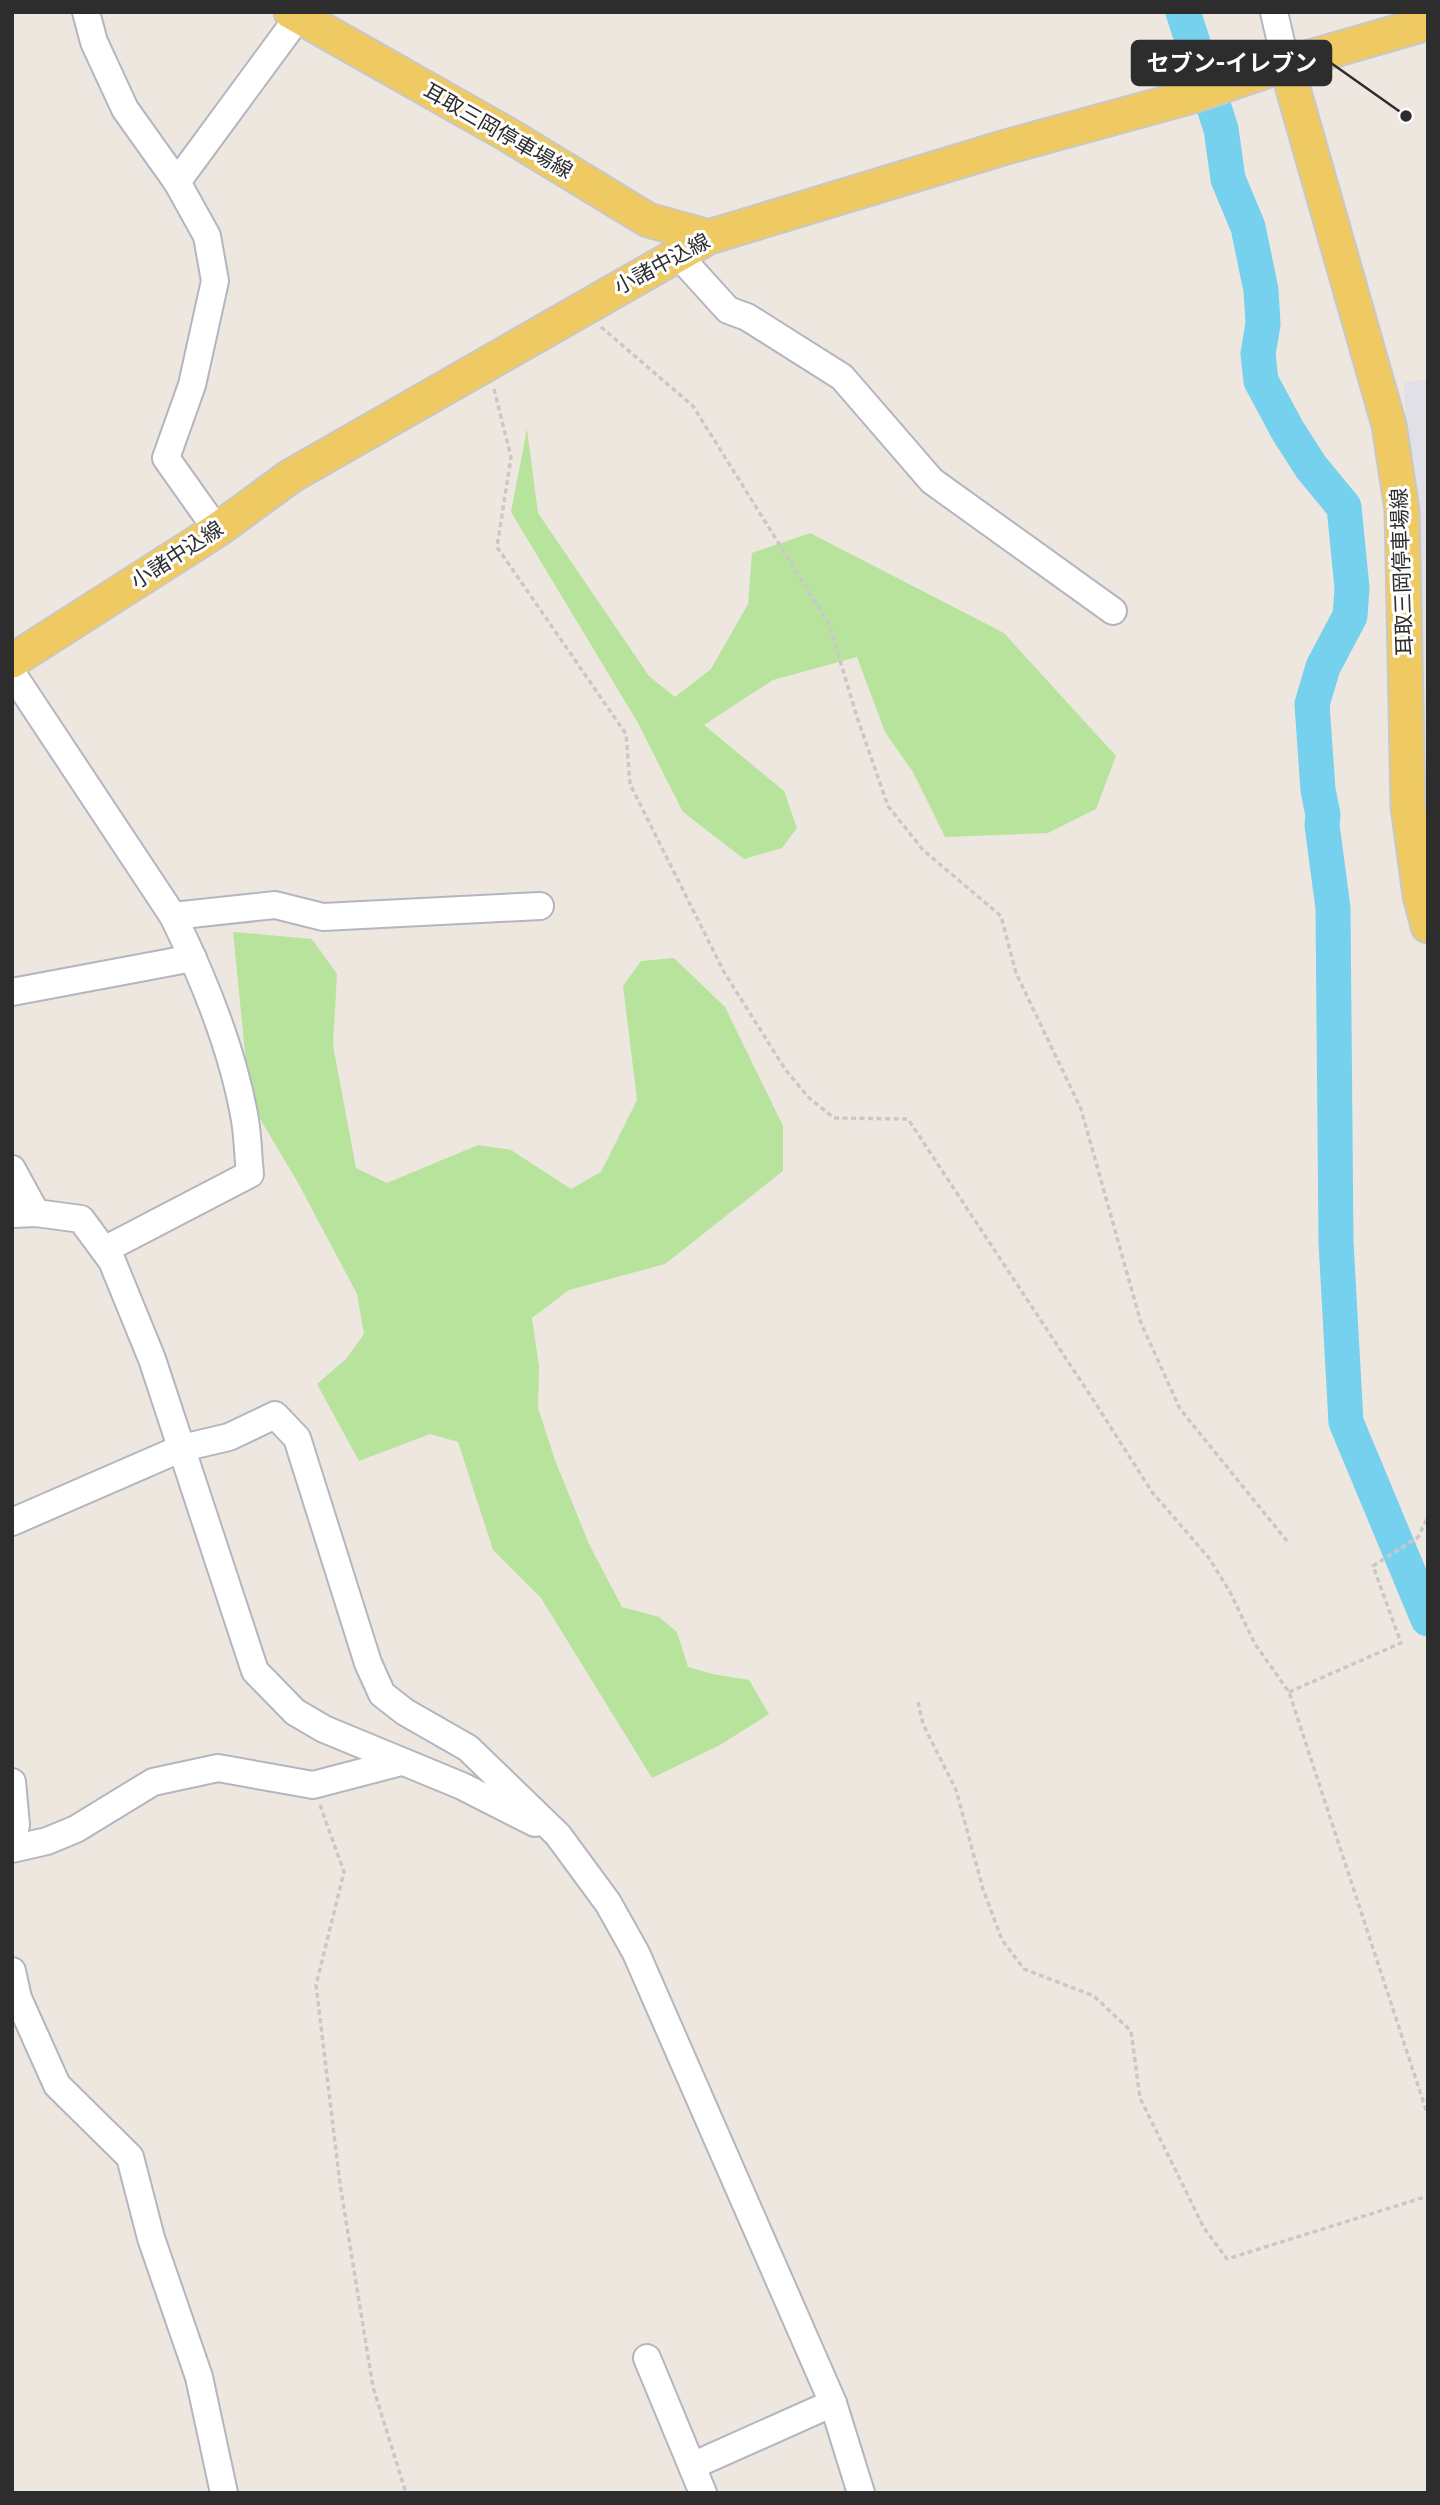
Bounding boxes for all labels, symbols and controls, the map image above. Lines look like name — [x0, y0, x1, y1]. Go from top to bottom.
callout: セブン-イレブン — [1132, 41, 1331, 85]
text: セブン-イレブン — [1147, 49, 1317, 77]
street label: 耳取三岡停車場線 — [419, 78, 577, 184]
street label: 小諸中込線 — [610, 228, 714, 300]
street label: 耳取三岡停車場線 — [1386, 488, 1418, 656]
street label: 小諸中込線 — [126, 516, 228, 594]

